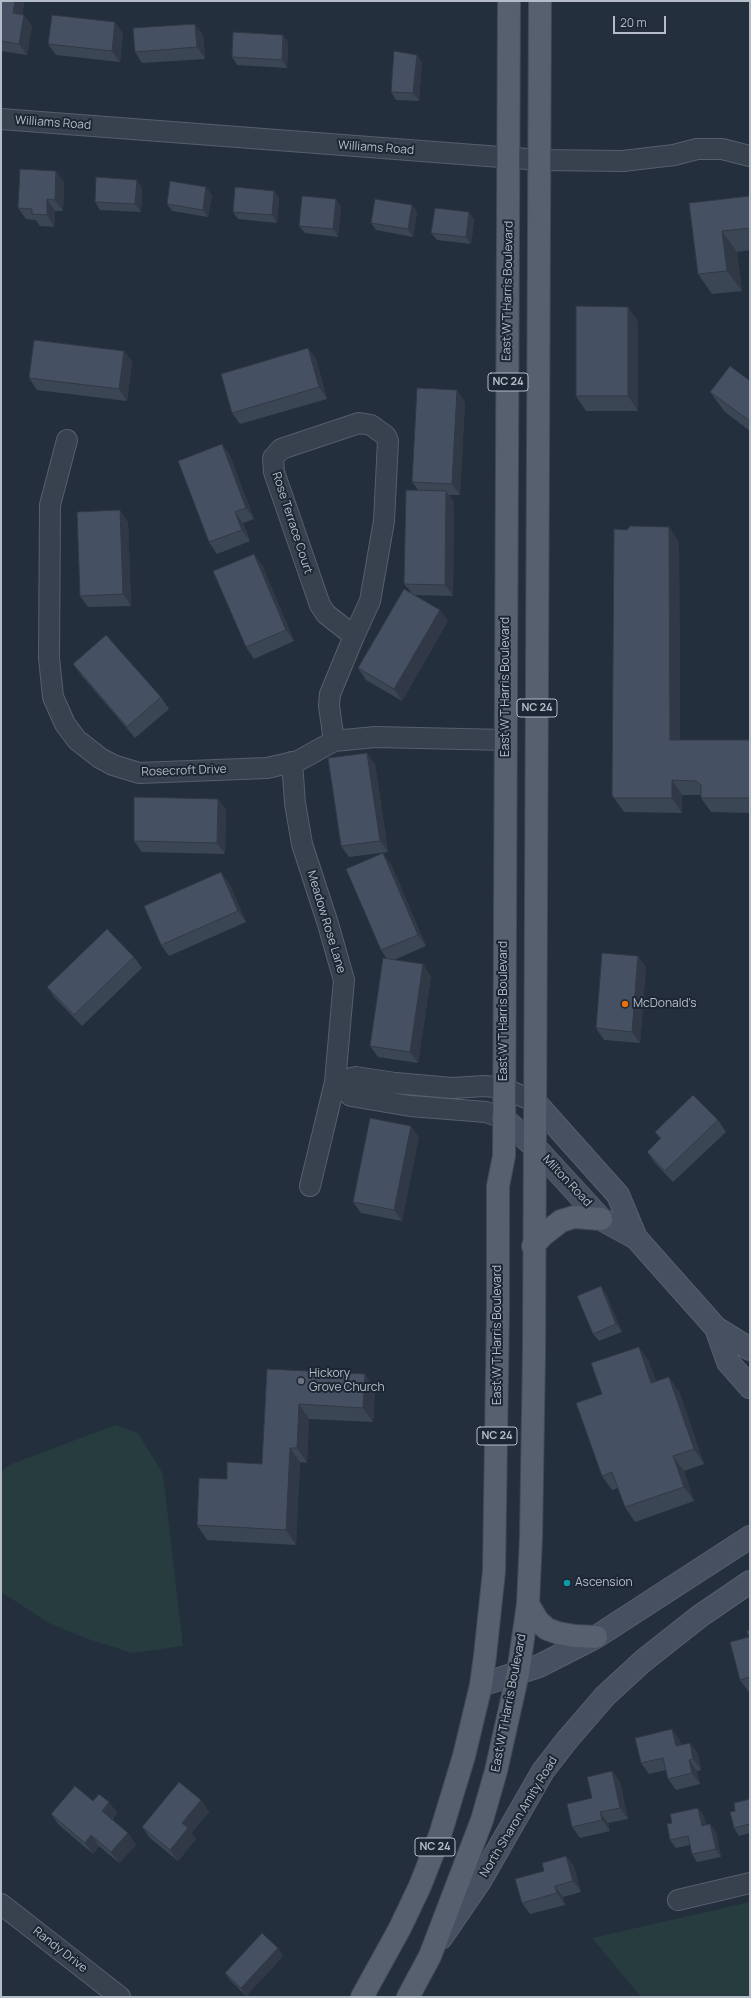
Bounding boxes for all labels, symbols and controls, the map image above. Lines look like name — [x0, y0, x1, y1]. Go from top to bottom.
scale bar — [615, 8, 668, 34]
text: 20 m — [620, 14, 647, 31]
street label: Williams Road — [15, 113, 91, 133]
street label: Williams Road — [338, 138, 414, 158]
street label: East W T Harris Boulevard — [500, 221, 516, 361]
road number: NC 24 — [488, 373, 528, 391]
street label: Rose Terrace Court — [269, 470, 315, 576]
street label: East W T Harris Boulevard — [499, 617, 513, 757]
road number: NC 24 — [517, 699, 557, 717]
street label: Rosecroft Drive — [141, 762, 227, 780]
street label: Meadow Rose Lane — [304, 869, 348, 975]
street label: East W T Harris Boulevard — [497, 941, 511, 1081]
place label: McDonald's — [633, 997, 696, 1011]
marker: McDonald's — [620, 999, 630, 1009]
street label: Milton Road — [539, 1152, 595, 1210]
street label: East W T Harris Boulevard — [491, 1265, 505, 1405]
place label: Hickory Grove Church — [309, 1367, 385, 1395]
marker: Hickory Grove Church — [296, 1376, 306, 1386]
road number: NC 24 — [477, 1427, 517, 1445]
place label: Ascension — [575, 1576, 633, 1590]
marker: Ascension — [562, 1578, 572, 1588]
street label: East W T Harris Boulevard — [489, 1633, 529, 1773]
street label: North Sharon Amity Road — [477, 1754, 561, 1880]
road number: NC 24 — [415, 1838, 455, 1856]
street label: Randy Drive — [30, 1924, 90, 1976]

